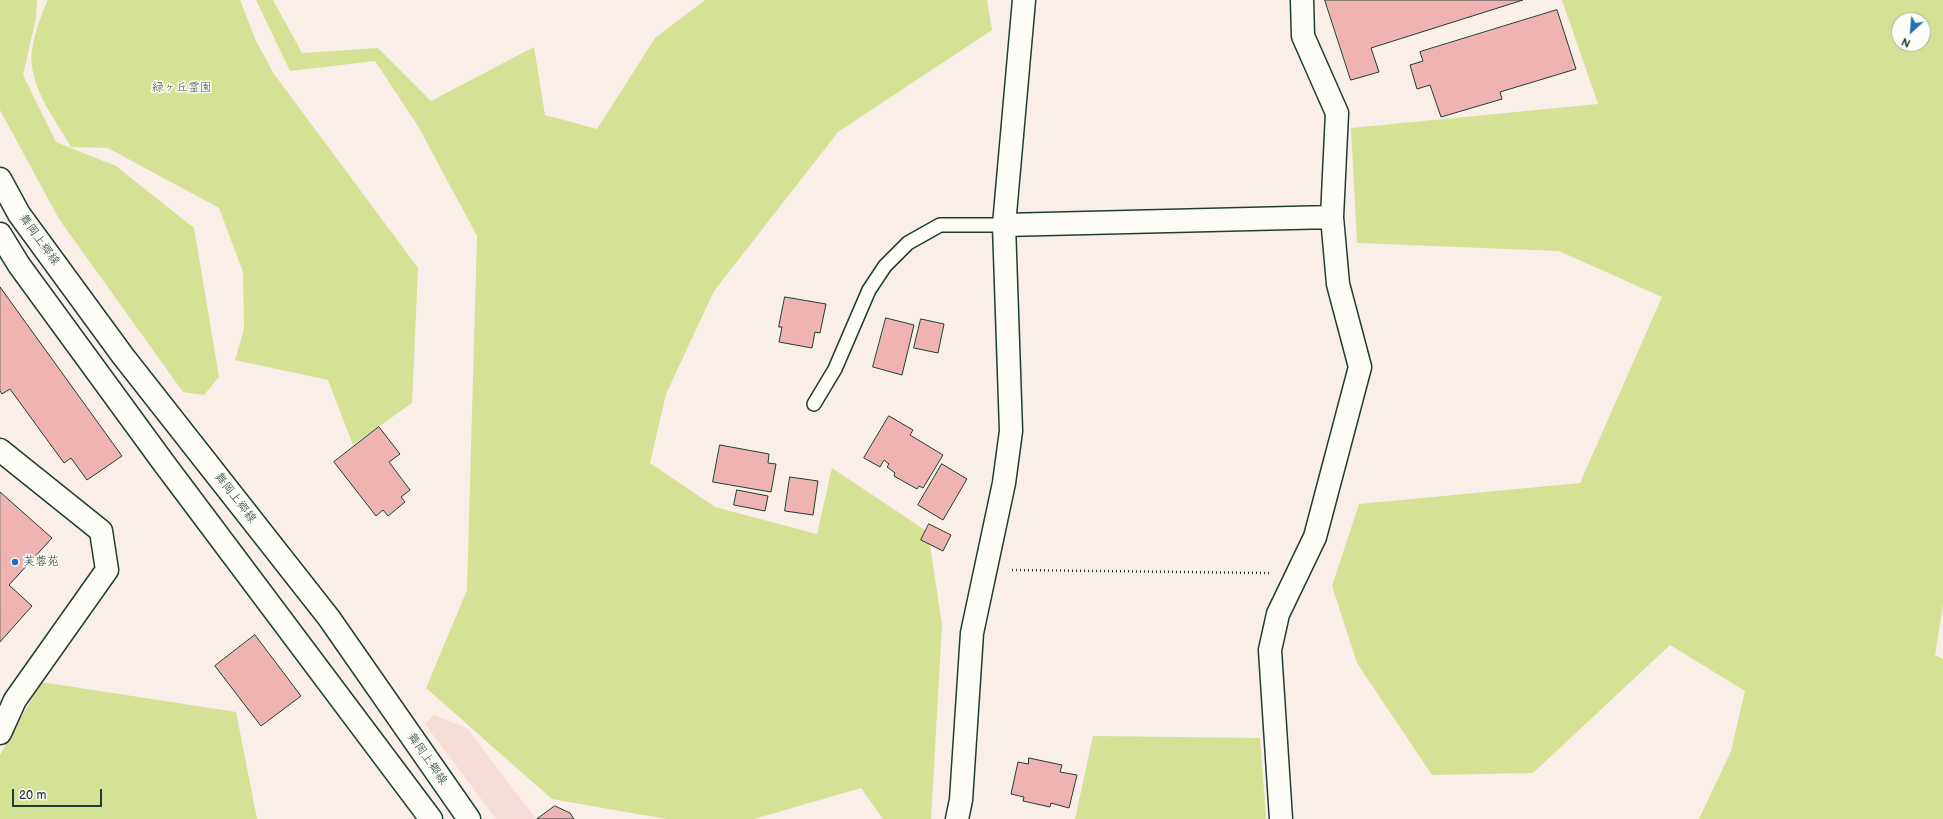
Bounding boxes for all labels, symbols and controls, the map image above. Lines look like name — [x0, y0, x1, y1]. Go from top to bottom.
north arrow — [1891, 12, 1931, 52]
text: N — [1899, 35, 1913, 50]
park label: 緑ヶ丘霊園 — [152, 81, 212, 95]
street label: 舞岡上郷線 — [16, 211, 62, 269]
street label: 舞岡上郷線 — [211, 470, 259, 526]
place label: 芙蓉苑 — [23, 555, 59, 569]
marker: 芙蓉苑 — [10, 557, 20, 567]
street label: 舞岡上郷線 — [404, 730, 450, 788]
scale bar — [14, 781, 104, 807]
text: 20 m — [19, 788, 46, 803]

